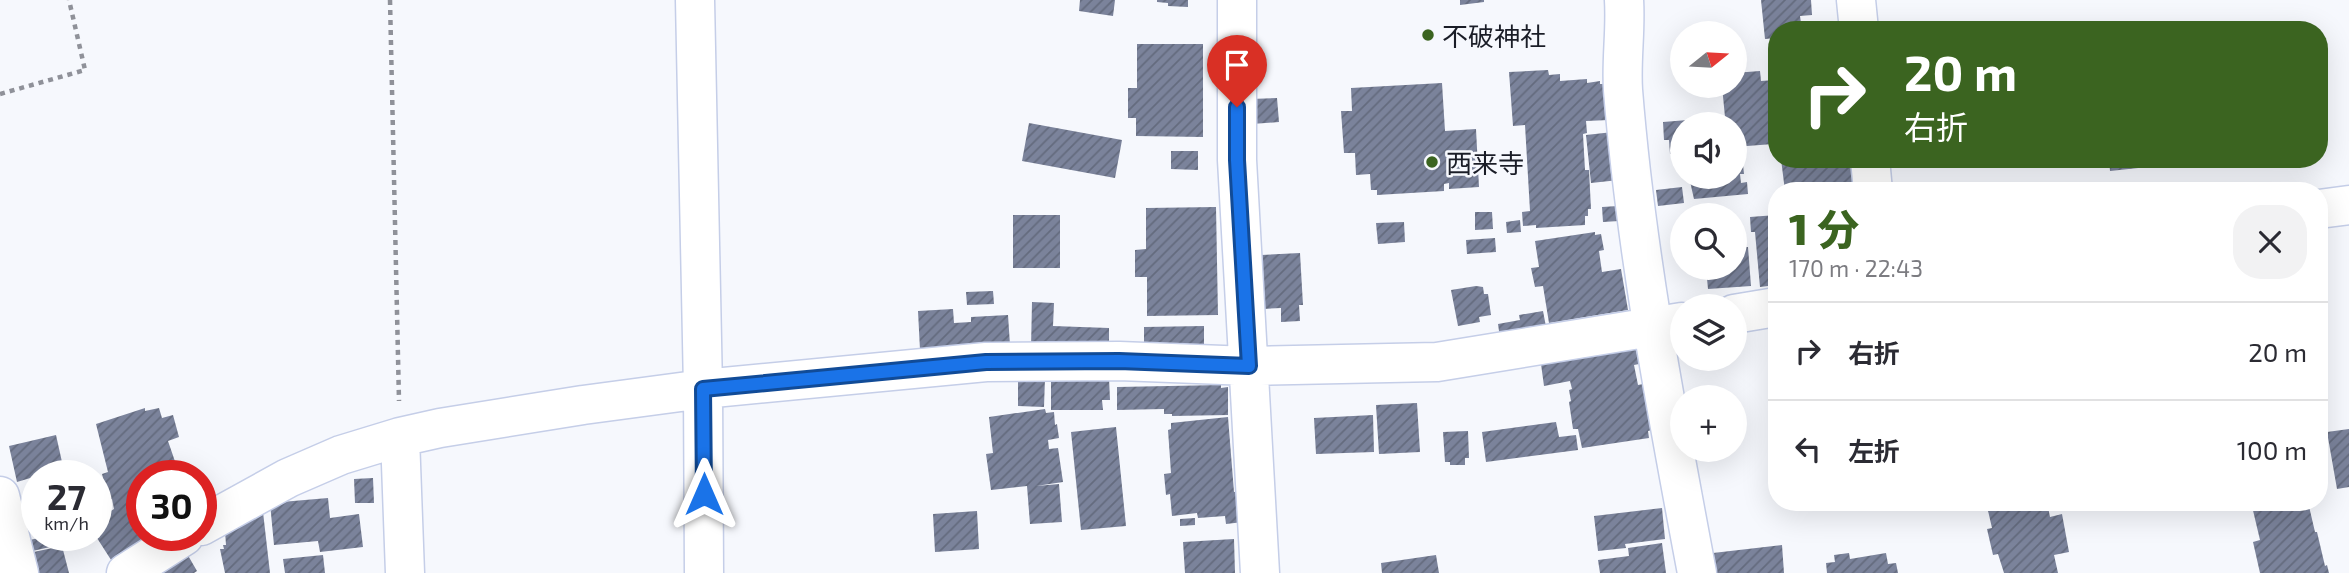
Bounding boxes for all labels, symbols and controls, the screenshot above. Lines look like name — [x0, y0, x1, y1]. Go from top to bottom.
place label: 不破神社 — [1442, 20, 1546, 51]
north arrow — [1670, 21, 1746, 98]
map controls — [1670, 21, 1747, 462]
marker: 不破神社 — [1420, 27, 1436, 43]
pin — [1207, 35, 1267, 107]
text: 20 m — [1904, 42, 2017, 101]
icon: arrive — [1218, 46, 1256, 84]
icon: right — [1789, 49, 1880, 140]
text: 右折 — [1904, 107, 1968, 145]
button: sound — [1670, 112, 1747, 189]
place label: 西来寺 — [1446, 147, 1524, 178]
marker: 西来寺 — [1424, 154, 1440, 170]
button: search — [1670, 203, 1747, 280]
text: 1 分 — [1789, 203, 1859, 253]
button: close — [2233, 205, 2307, 279]
text: 170 m · 22:43 — [1789, 254, 1923, 282]
button: layers — [1670, 294, 1747, 371]
icon: right — [1789, 332, 1827, 370]
text: 20 m — [2248, 336, 2307, 367]
text: 右折 — [1848, 337, 1900, 368]
button: + — [1670, 385, 1747, 462]
icon: left — [1789, 430, 1827, 468]
text: 100 m — [2237, 434, 2307, 465]
text: 左折 — [1848, 435, 1900, 466]
position arrow — [667, 457, 741, 531]
speed limit sign: 30 — [126, 460, 217, 551]
text: 27 — [47, 475, 86, 517]
text: km/h — [44, 512, 89, 534]

